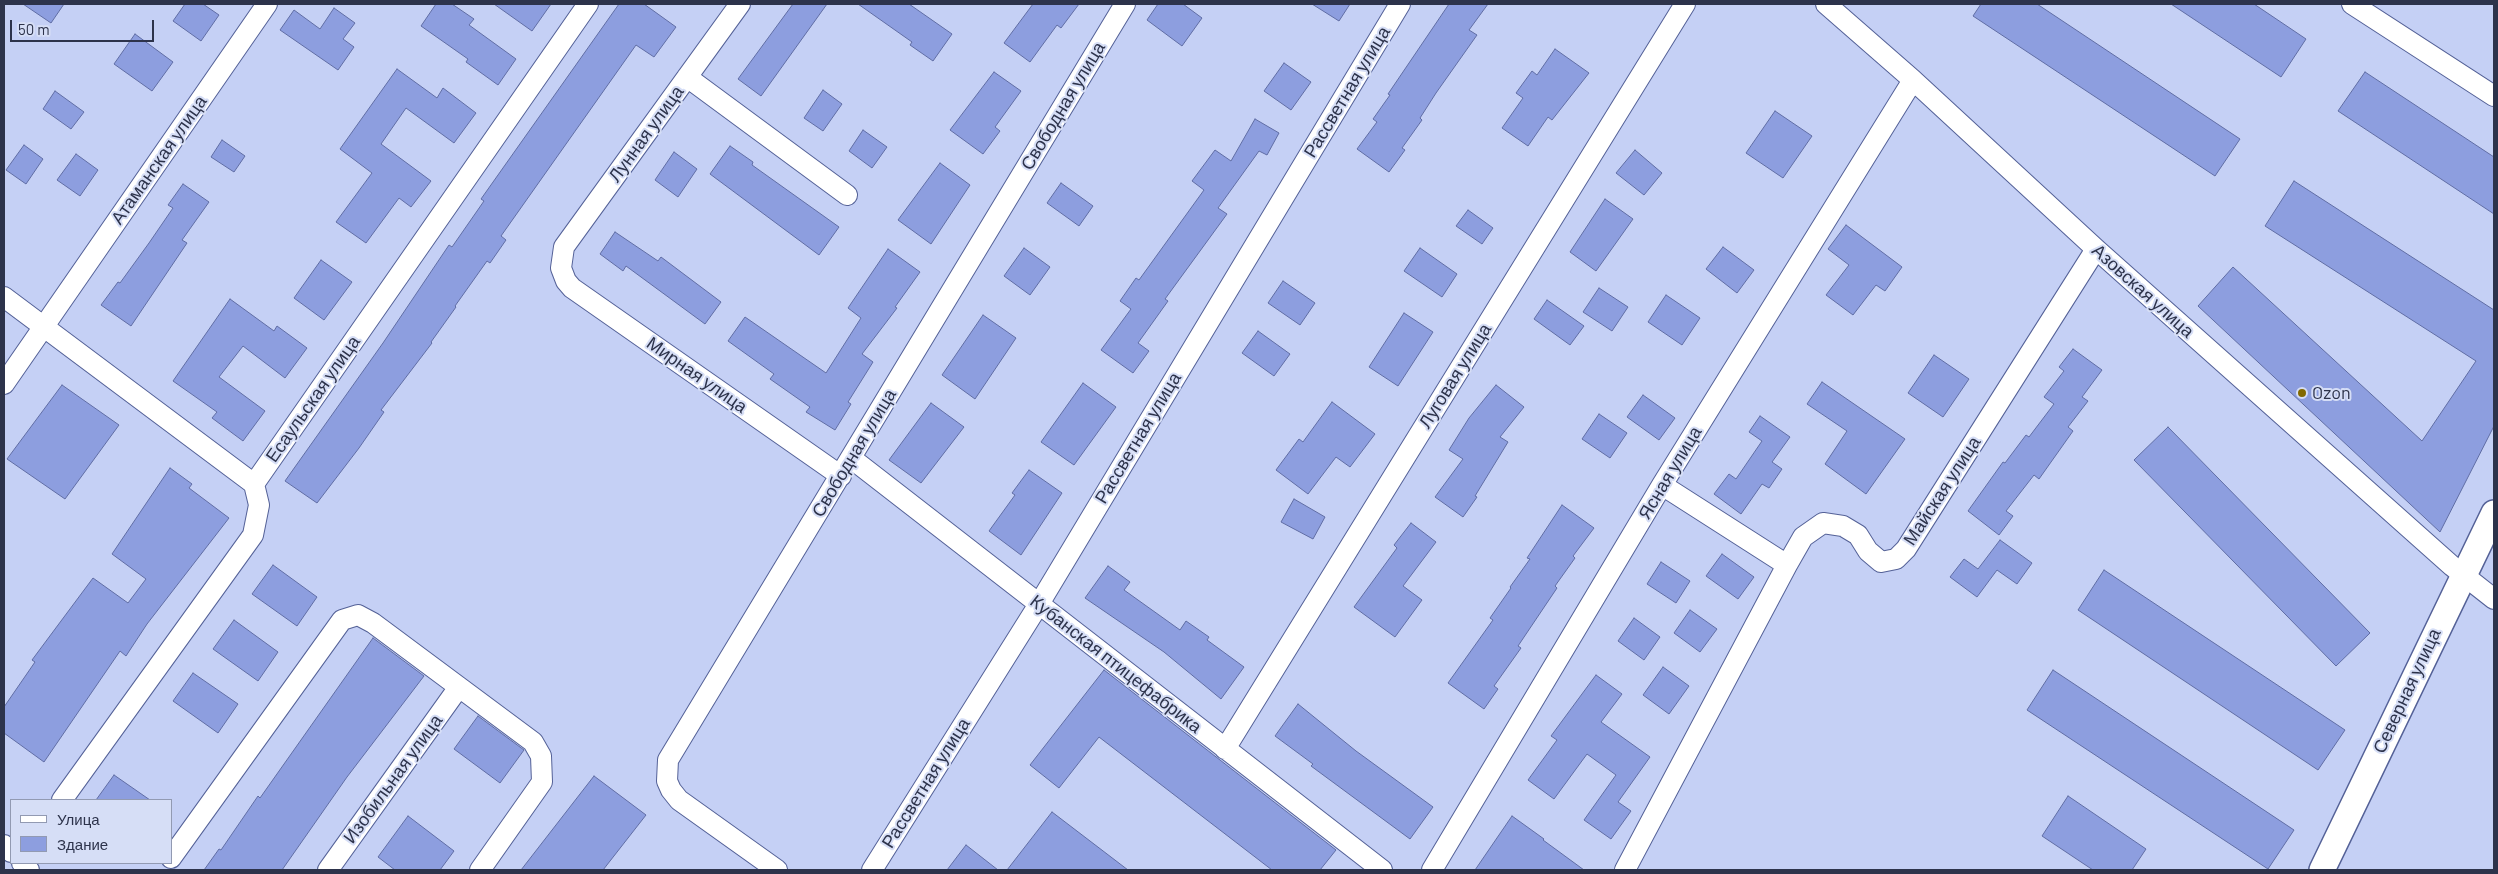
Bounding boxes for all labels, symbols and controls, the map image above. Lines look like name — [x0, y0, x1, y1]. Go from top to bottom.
scale bar — [12, 10, 156, 42]
text: 50 m — [18, 20, 50, 38]
street label: Рассветная улица — [1299, 22, 1395, 162]
street label: Свободная улица — [1016, 38, 1110, 174]
street label: Лунная улица — [604, 82, 688, 186]
street label: Атаманская улица — [107, 92, 211, 228]
street label: Азовская улица — [2088, 240, 2198, 342]
street label: Луговая улица — [1414, 320, 1496, 432]
street label: Есаульская улица — [261, 332, 365, 466]
street label: Мирная улица — [643, 332, 751, 418]
street label: Рассветная улица — [1090, 368, 1186, 508]
place label: Ozon — [2312, 382, 2351, 404]
street label: Свободная улица — [807, 385, 901, 521]
marker: Ozon — [2296, 387, 2308, 399]
street label: Ясная улица — [1634, 423, 1706, 523]
street label: Майская улица — [1899, 433, 1985, 549]
street label: Кубанская птицефабрика — [1026, 590, 1206, 738]
street label: Северная улица — [2369, 625, 2445, 757]
street label: Изобильная улица — [339, 710, 447, 848]
street label: Рассветная улица — [877, 714, 975, 852]
legend — [10, 799, 172, 864]
text: Улица — [57, 810, 100, 828]
text: Здание — [57, 835, 108, 853]

